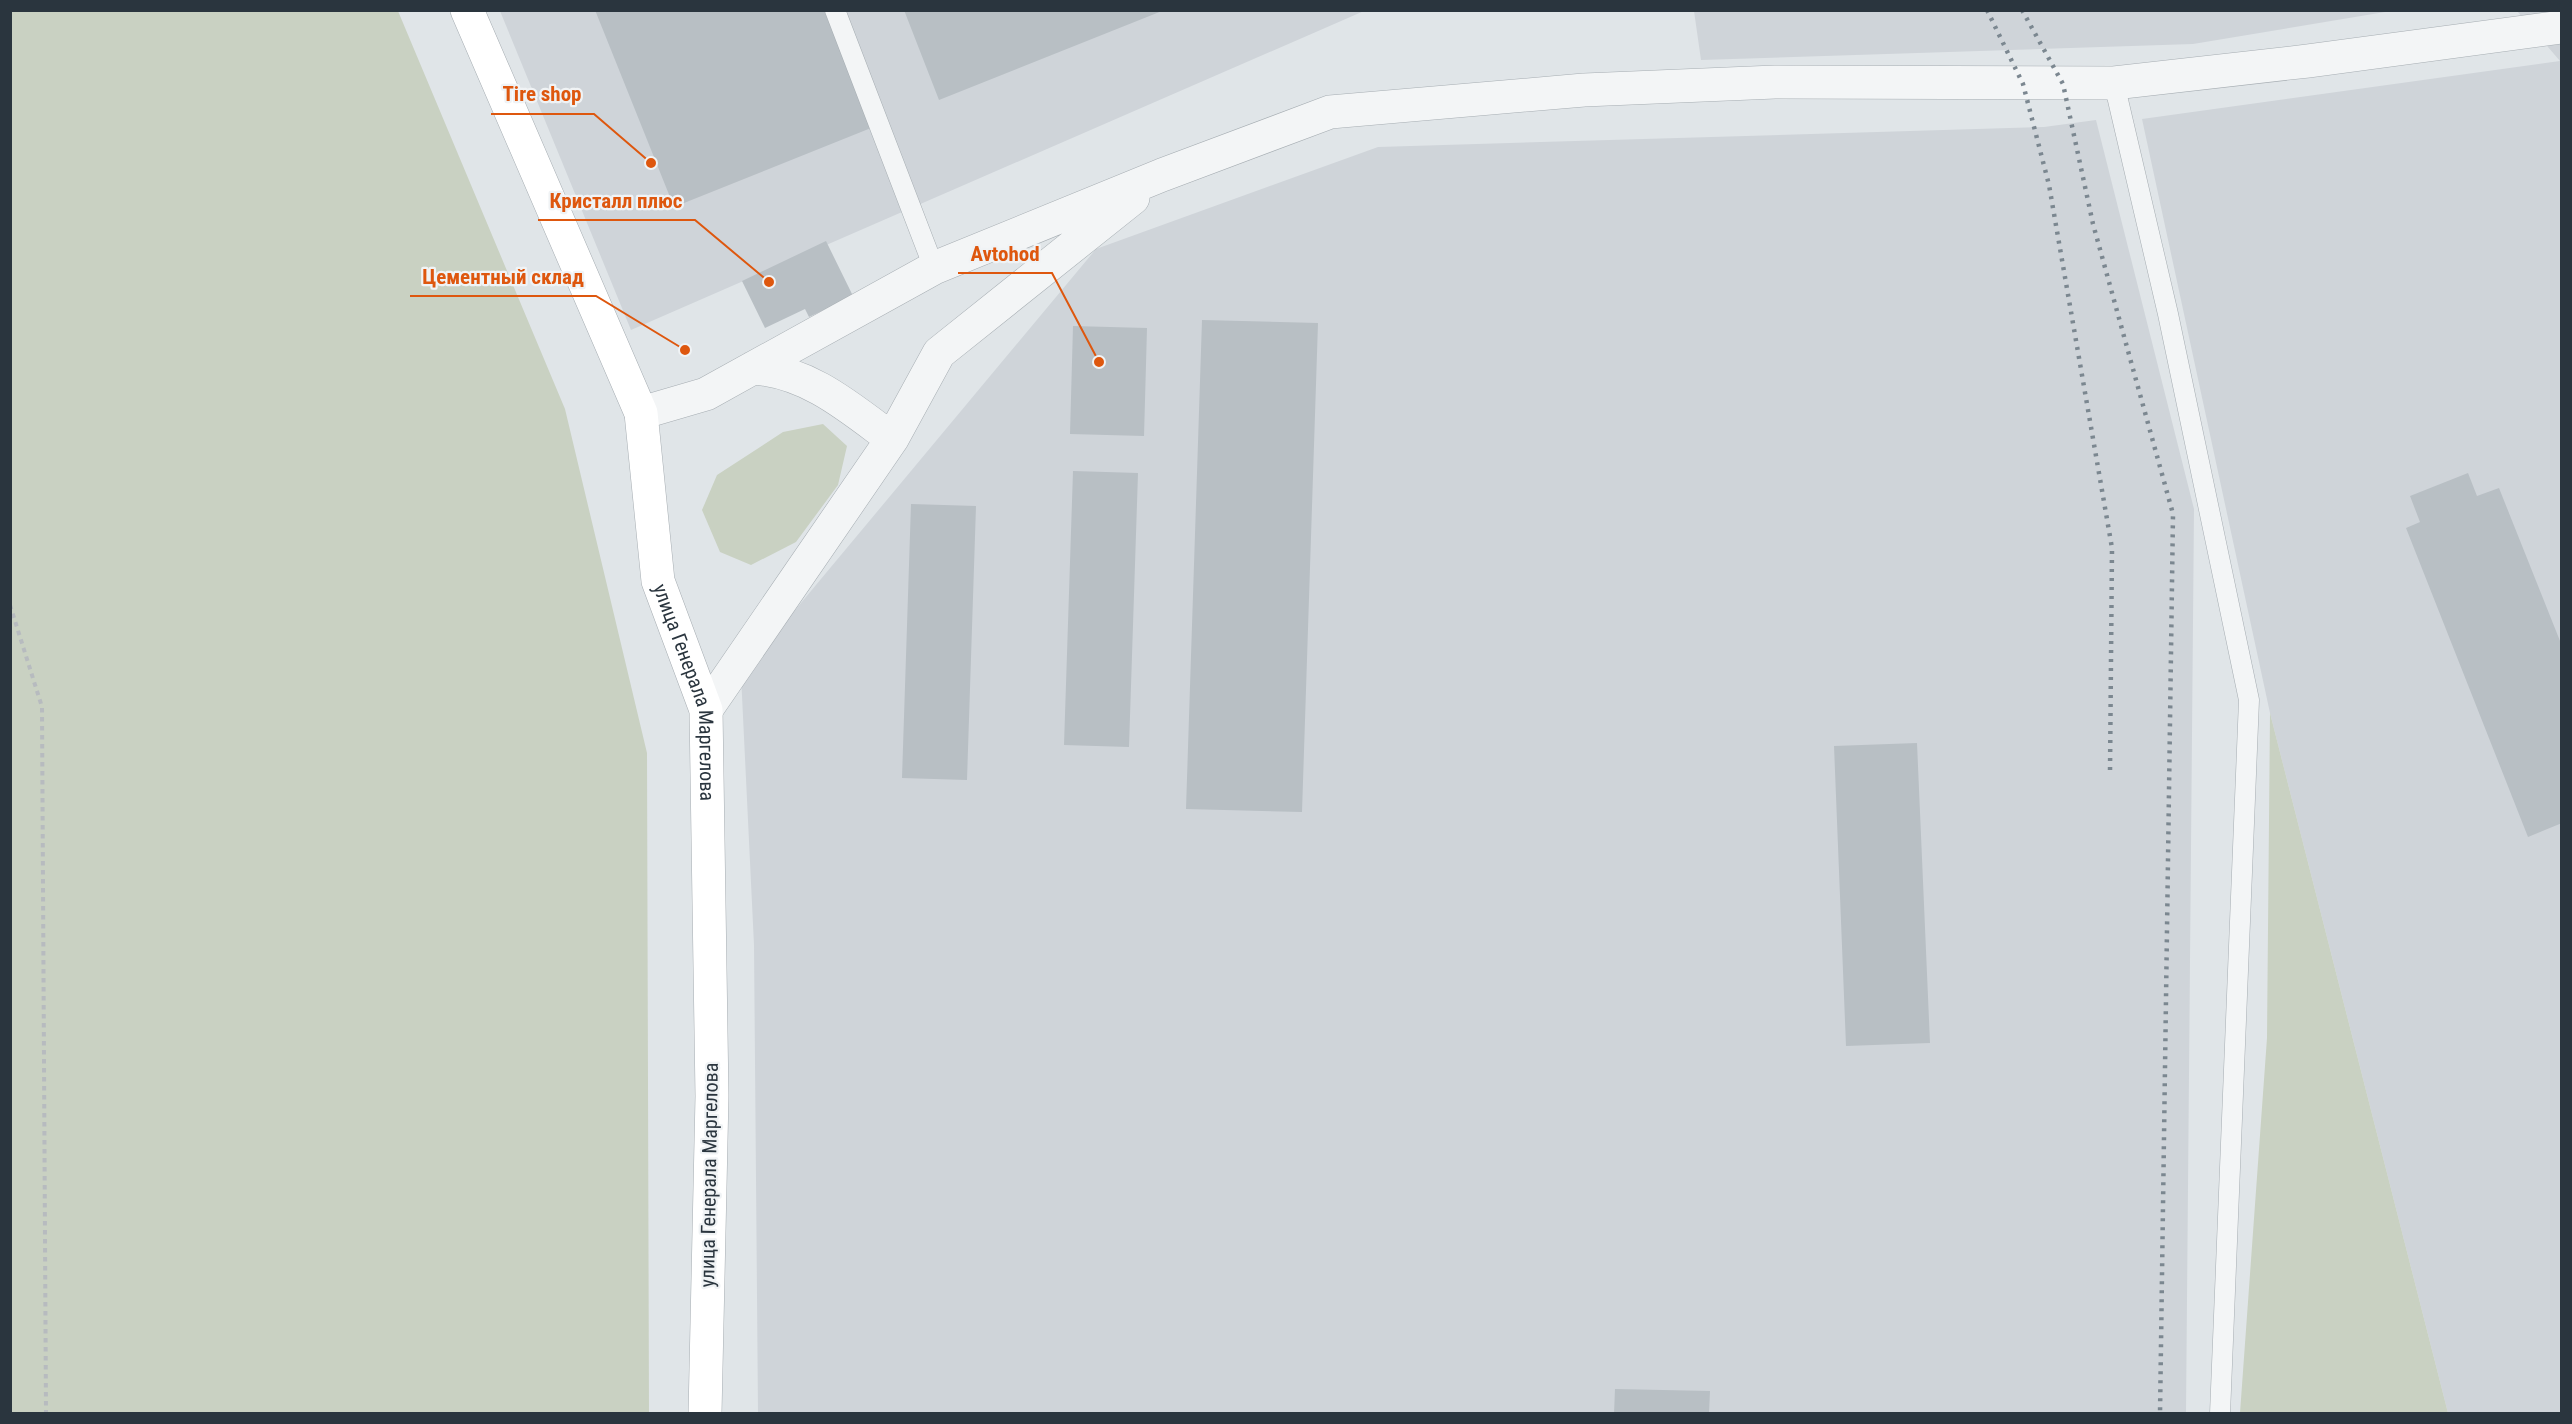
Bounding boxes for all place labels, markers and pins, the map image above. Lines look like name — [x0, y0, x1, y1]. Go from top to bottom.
callout: Tire shop — [491, 75, 594, 114]
callout: Кристалл плюс — [538, 181, 695, 220]
callout: Avtohod — [958, 234, 1052, 273]
callout: Цементный склад — [410, 257, 596, 296]

